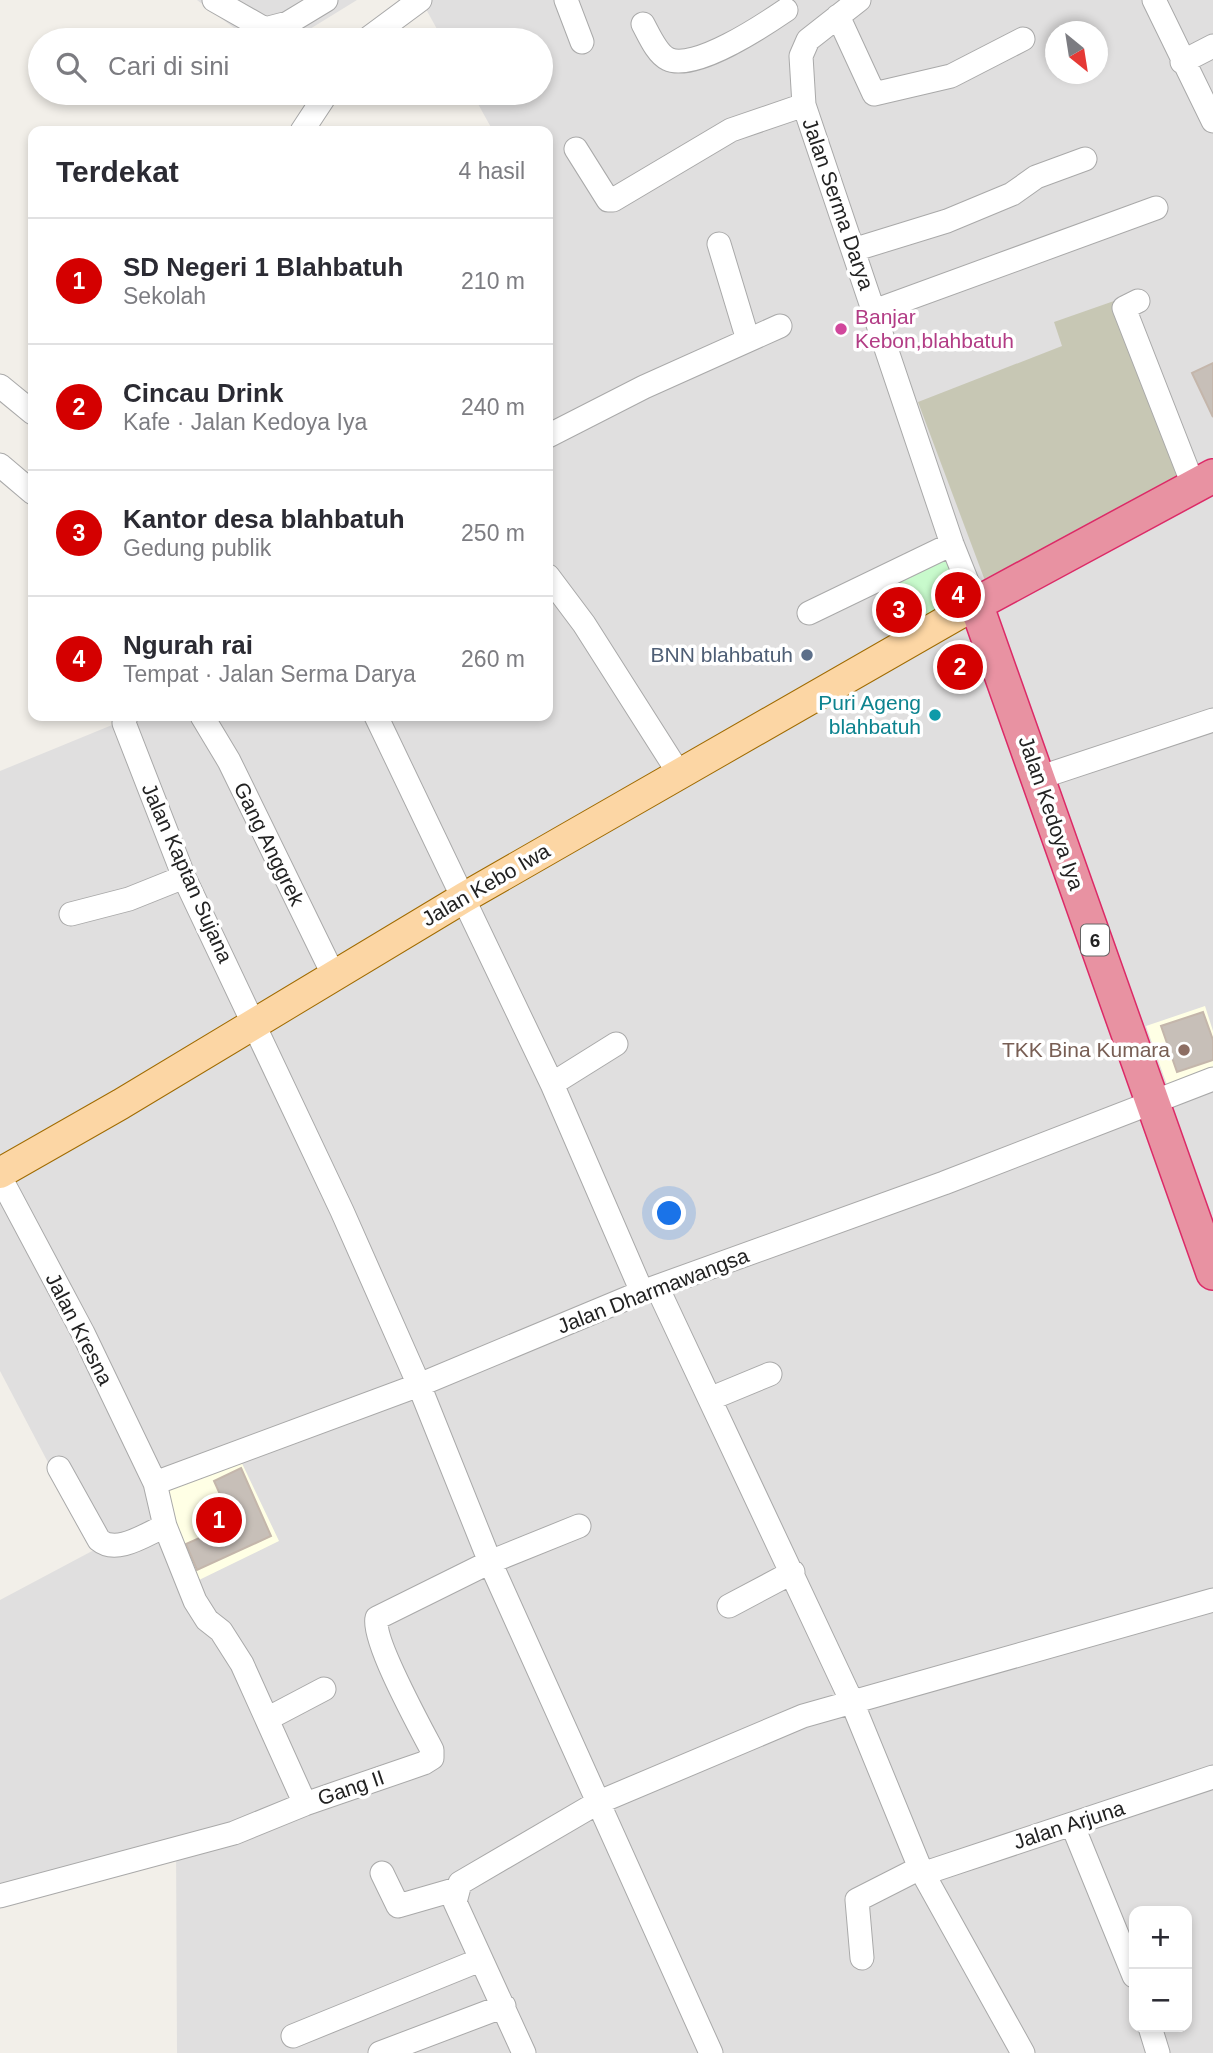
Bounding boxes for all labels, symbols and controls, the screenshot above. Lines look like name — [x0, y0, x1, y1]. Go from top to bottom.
north arrow — [1045, 21, 1108, 84]
search box — [28, 28, 553, 105]
icon: search — [52, 48, 90, 86]
text: Cari di sini — [108, 51, 229, 81]
street label: Jalan Serma Darya — [798, 115, 879, 293]
text: Terdekat — [56, 155, 179, 188]
text: 4 hasil — [459, 158, 525, 184]
text: SD Negeri 1 Blahbatuh — [123, 252, 403, 282]
text: 1 — [73, 268, 85, 294]
text: 210 m — [461, 268, 525, 294]
text: Sekolah — [123, 283, 206, 309]
place label: Banjar Kebon,blahbatuh — [855, 305, 1014, 352]
marker: Banjar Kebon,blahbatuh — [833, 321, 849, 337]
text: Cincau Drink — [123, 378, 283, 408]
text: 2 — [73, 394, 85, 420]
text: 240 m — [461, 394, 525, 420]
text: Kafe · Jalan Kedoya Iya — [123, 409, 367, 435]
text: Kantor desa blahbatuh — [123, 504, 405, 534]
text: 3 — [73, 520, 85, 546]
text: 250 m — [461, 520, 525, 546]
text: Gedung publik — [123, 535, 271, 561]
pin: 4 — [935, 569, 981, 621]
pin: 3 — [876, 584, 922, 636]
text: Ngurah rai — [123, 630, 253, 660]
pin: 2 — [937, 641, 983, 693]
place label: BNN blahbatuh — [651, 643, 793, 666]
text: 4 — [73, 646, 85, 672]
text: 260 m — [461, 646, 525, 672]
marker: BNN blahbatuh — [799, 647, 815, 663]
text: Tempat · Jalan Serma Darya — [123, 661, 416, 687]
place label: Puri Ageng blahbatuh — [818, 691, 921, 738]
marker: Puri Ageng blahbatuh — [927, 707, 943, 723]
street label: Jalan Kedoya Iya — [1014, 733, 1089, 893]
street label: Gang Anggrek — [230, 778, 309, 910]
street label: Jalan Kaptan Sujana — [138, 780, 238, 966]
street label: Jalan Kebo Iwa — [418, 839, 554, 930]
road number: 6 — [1081, 924, 1109, 956]
place label: TKK Bina Kumara — [1002, 1038, 1170, 1061]
marker: TKK Bina Kumara — [1176, 1042, 1192, 1058]
your location — [652, 1196, 686, 1230]
street label: Jalan Dharmawangsa — [554, 1243, 752, 1338]
street label: Jalan Kresna — [41, 1269, 118, 1389]
pin: 1 — [196, 1494, 242, 1546]
street label: Gang II — [315, 1765, 387, 1810]
street label: Jalan Arjuna — [1010, 1796, 1128, 1853]
map controls — [1129, 1906, 1192, 2032]
button: + — [1129, 1906, 1192, 1969]
button: − — [1129, 1969, 1192, 2032]

